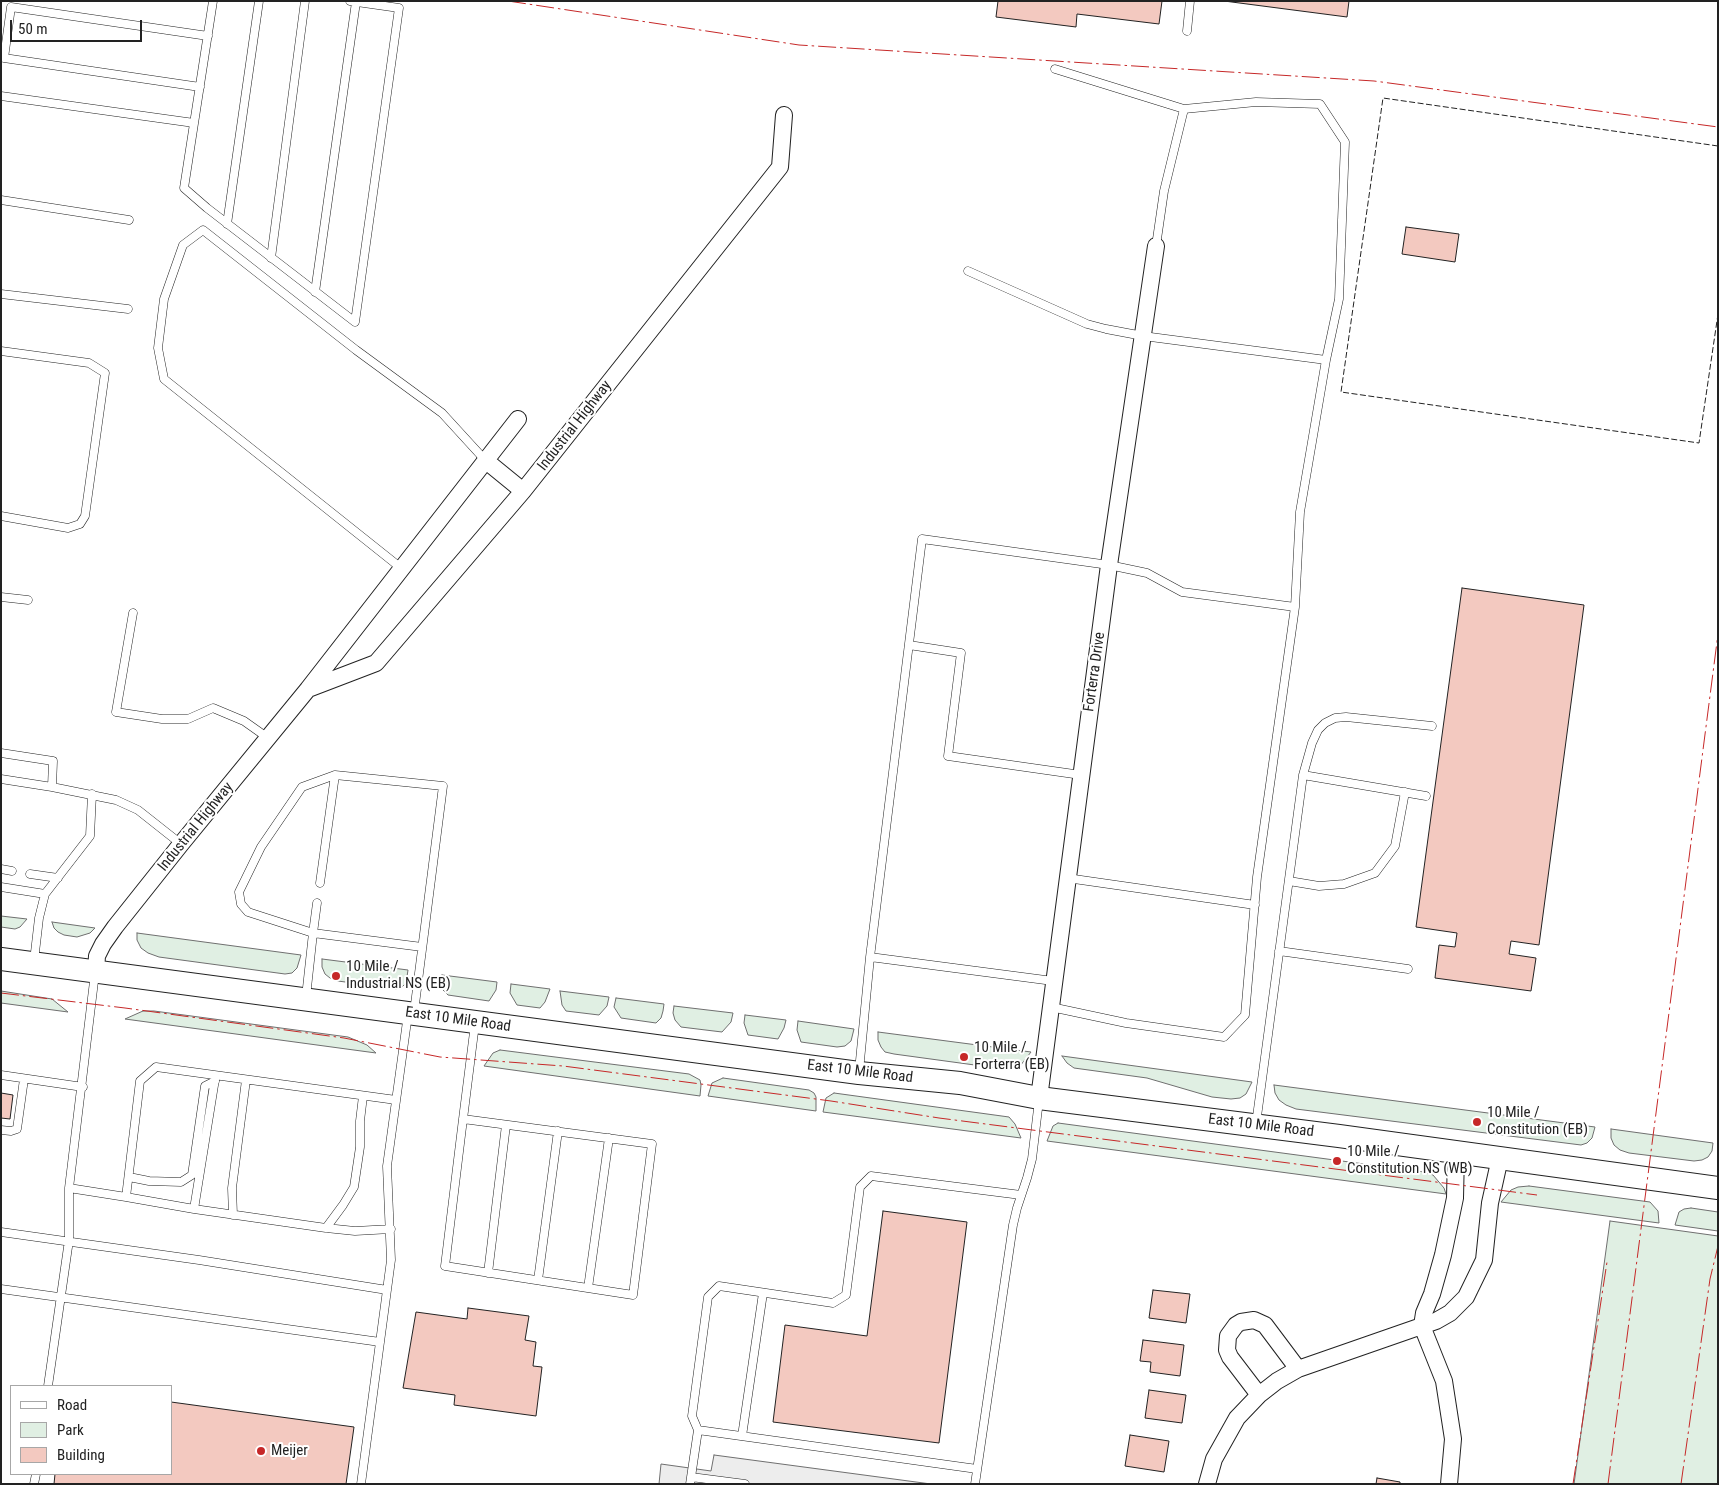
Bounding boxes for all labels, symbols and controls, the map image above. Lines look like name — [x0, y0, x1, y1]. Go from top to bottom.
scale bar — [12, 10, 145, 42]
text: 50 m — [18, 20, 48, 38]
street label: Industrial Highway — [534, 377, 616, 475]
street label: Forterra Drive — [1080, 631, 1110, 713]
street label: Industrial Highway — [155, 779, 237, 875]
place label: 10 Mile / Industrial NS (EB) — [346, 958, 451, 993]
marker: 10 Mile / Industrial NS (EB) — [330, 970, 342, 982]
street label: East 10 Mile Road — [404, 1004, 512, 1036]
place label: 10 Mile / Forterra (EB) — [974, 1039, 1050, 1074]
marker: 10 Mile / Forterra (EB) — [958, 1051, 970, 1063]
street label: East 10 Mile Road — [806, 1057, 914, 1087]
place label: 10 Mile / Constitution (EB) — [1487, 1104, 1588, 1139]
street label: East 10 Mile Road — [1207, 1111, 1315, 1141]
marker: 10 Mile / Constitution (EB) — [1471, 1116, 1483, 1128]
place label: 10 Mile / Constitution NS (WB) — [1347, 1143, 1473, 1178]
marker: 10 Mile / Constitution NS (WB) — [1331, 1155, 1343, 1167]
legend — [10, 1385, 172, 1475]
text: Road — [57, 1396, 87, 1414]
text: Park — [57, 1421, 84, 1439]
place label: Meijer — [271, 1442, 308, 1460]
marker: Meijer — [255, 1445, 267, 1457]
text: Building — [57, 1446, 105, 1464]

